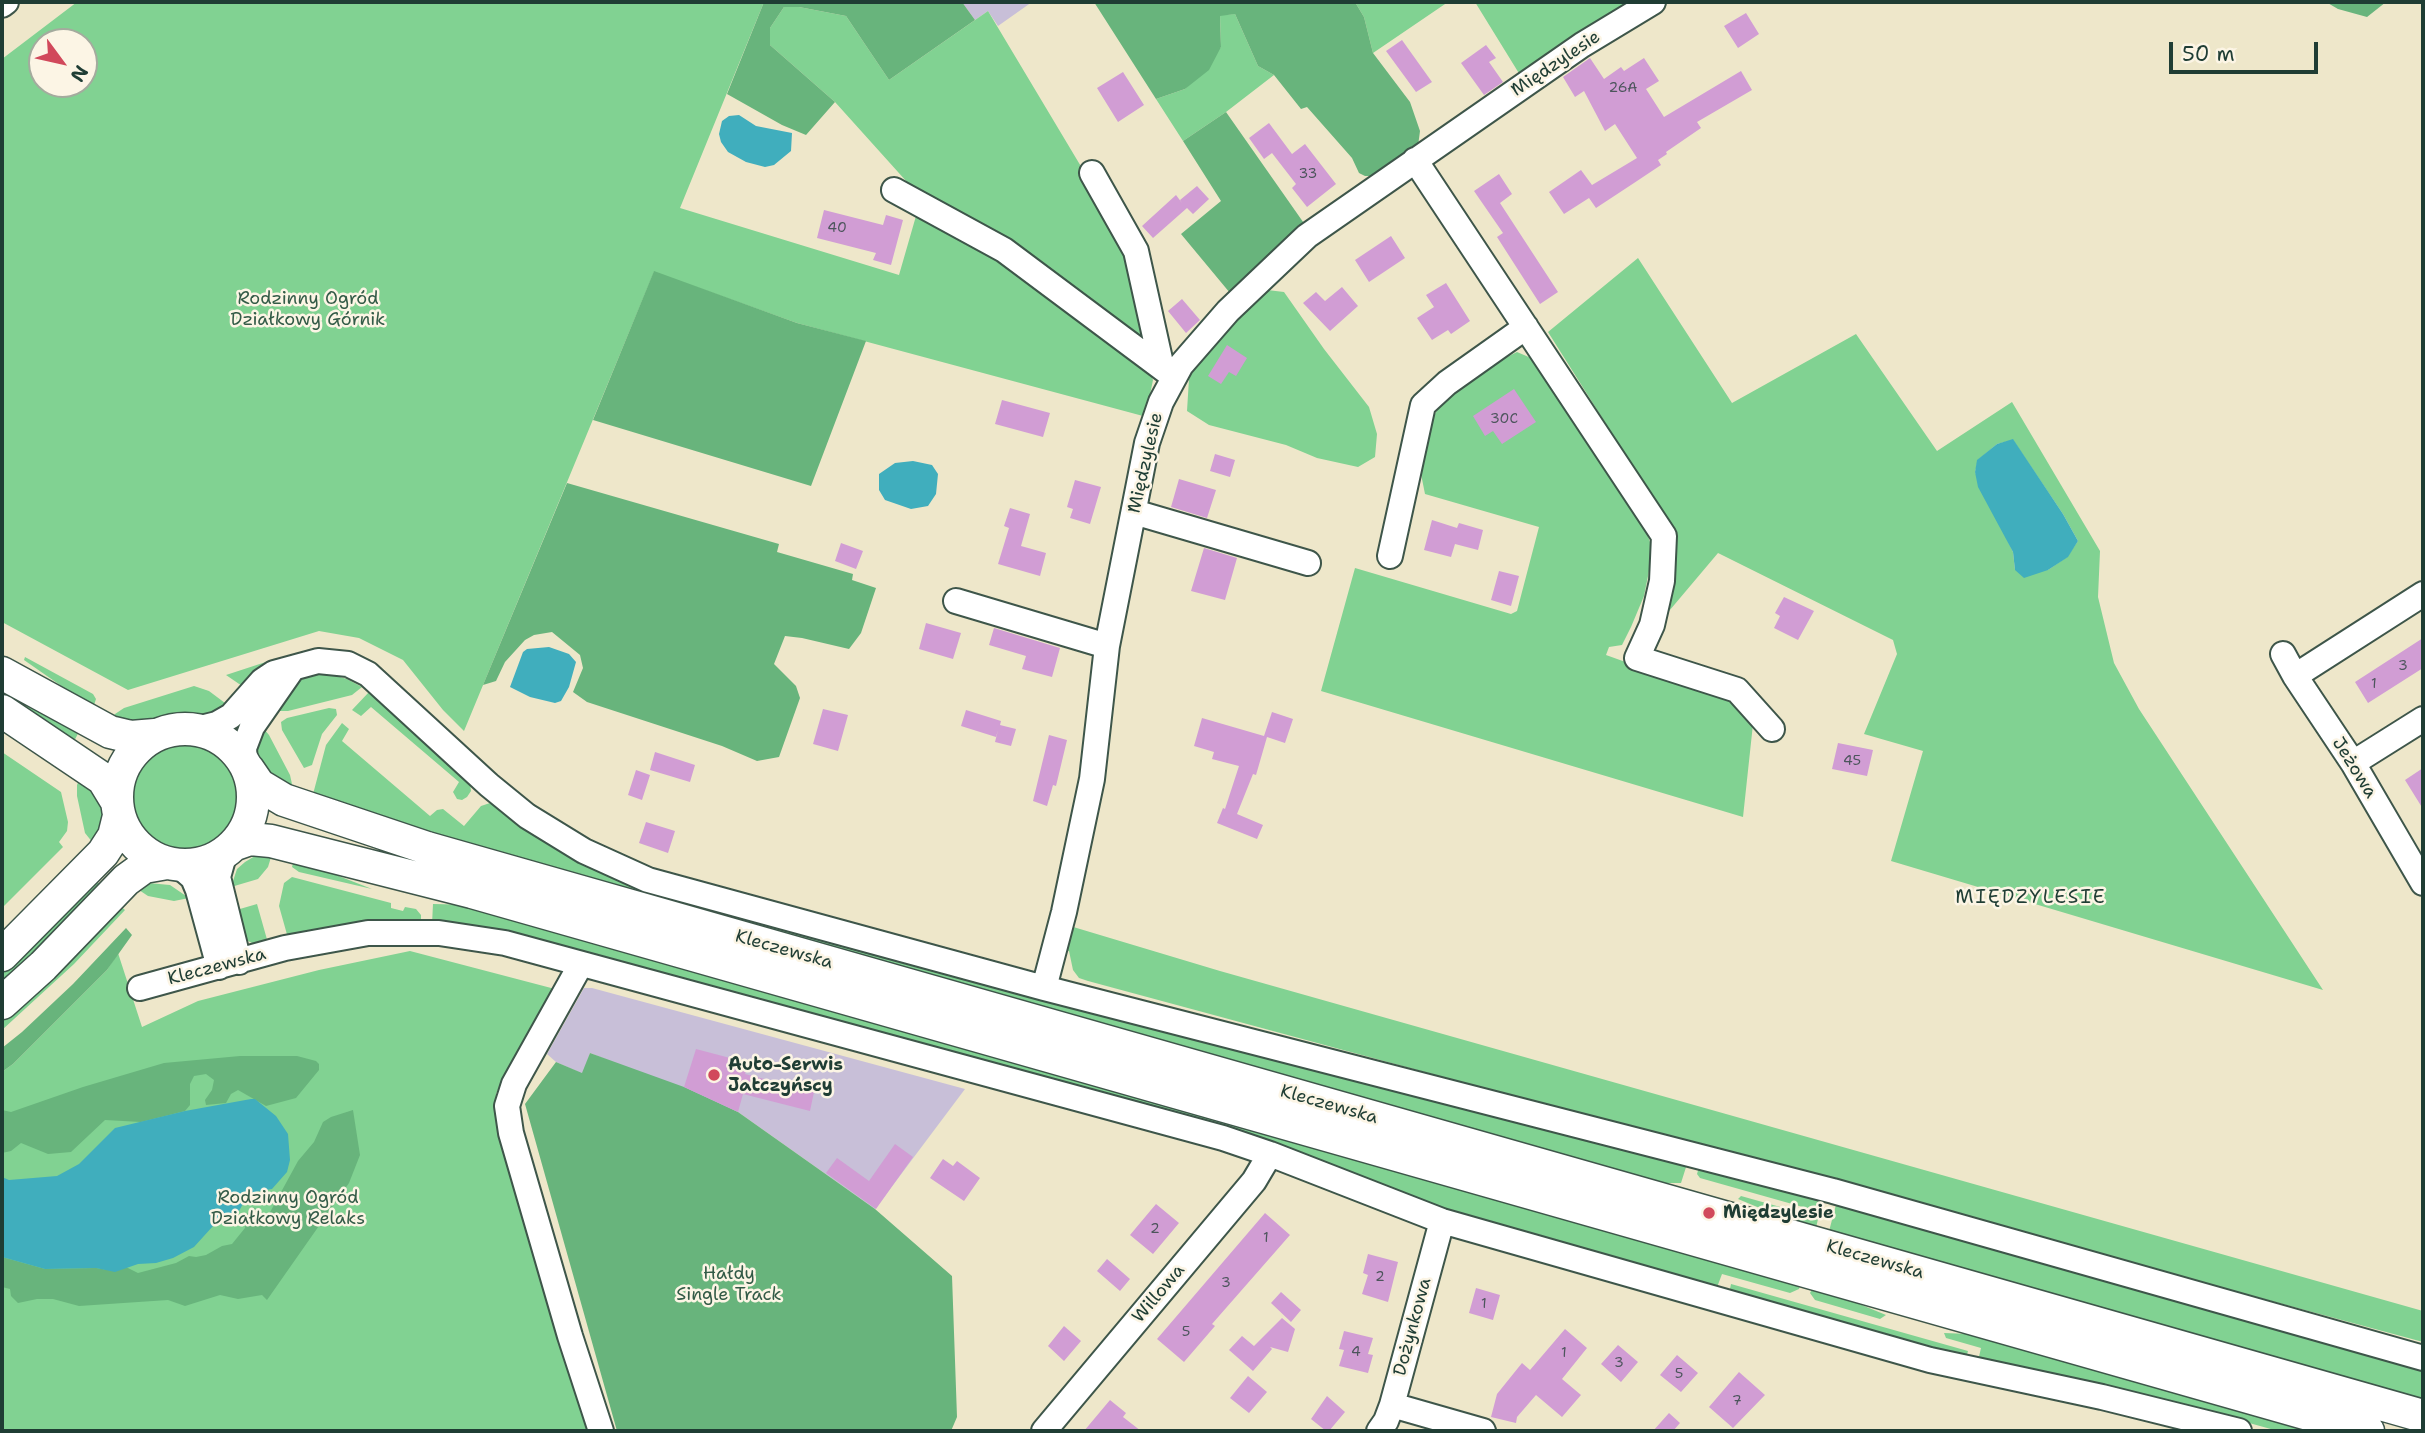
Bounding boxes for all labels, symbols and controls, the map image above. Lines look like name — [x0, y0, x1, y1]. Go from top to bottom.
street label: Międzylesie — [1507, 26, 1605, 102]
north arrow — [28, 28, 98, 98]
scale bar — [2173, 28, 2322, 72]
text: 50 m — [2182, 40, 2235, 68]
text: N — [65, 60, 94, 87]
house number: 26A — [1609, 80, 1637, 96]
house number: 33 — [1299, 166, 1317, 182]
house number: 40 — [827, 220, 847, 236]
park label: Rodzinny Ogród Działkowy Górnik — [231, 288, 385, 330]
street label: Międzylesie — [1124, 411, 1168, 515]
house number: 30C — [1490, 411, 1518, 427]
house number: 3 — [2398, 658, 2408, 674]
house number: 1 — [2371, 676, 2377, 692]
street label: Jeżowa — [2327, 733, 2381, 803]
house number: 45 — [1843, 753, 1861, 769]
district label: MIĘDZYLESIE — [1957, 887, 2105, 909]
street label: Kleczewska — [733, 926, 835, 974]
street label: Kleczewska — [166, 944, 268, 990]
place label: Auto-Serwis Jatczyńscy — [728, 1054, 843, 1096]
marker: Auto-Serwis Jatczyńscy — [706, 1067, 722, 1083]
street label: Kleczewska — [1278, 1081, 1380, 1129]
park label: Rodzinny Ogród Działkowy Relaks — [211, 1187, 365, 1230]
place label: Międzylesie — [1723, 1202, 1834, 1224]
marker: Międzylesie — [1701, 1205, 1717, 1221]
house number: 2 — [1150, 1221, 1160, 1237]
house number: 1 — [1263, 1230, 1269, 1246]
street label: Kleczewska — [1824, 1236, 1926, 1284]
street label: Willowa — [1128, 1260, 1190, 1328]
park label: Hałdy Single Track — [676, 1263, 782, 1306]
house number: 2 — [1375, 1269, 1385, 1285]
house number: 3 — [1221, 1275, 1231, 1291]
street label: Dożynkowa — [1390, 1276, 1436, 1378]
house number: 1 — [1481, 1296, 1487, 1312]
house number: 5 — [1182, 1324, 1190, 1340]
house number: 4 — [1351, 1344, 1361, 1360]
house number: 1 — [1561, 1345, 1567, 1361]
house number: 3 — [1614, 1355, 1624, 1371]
house number: 5 — [1675, 1366, 1683, 1382]
house number: 7 — [1732, 1393, 1742, 1409]

